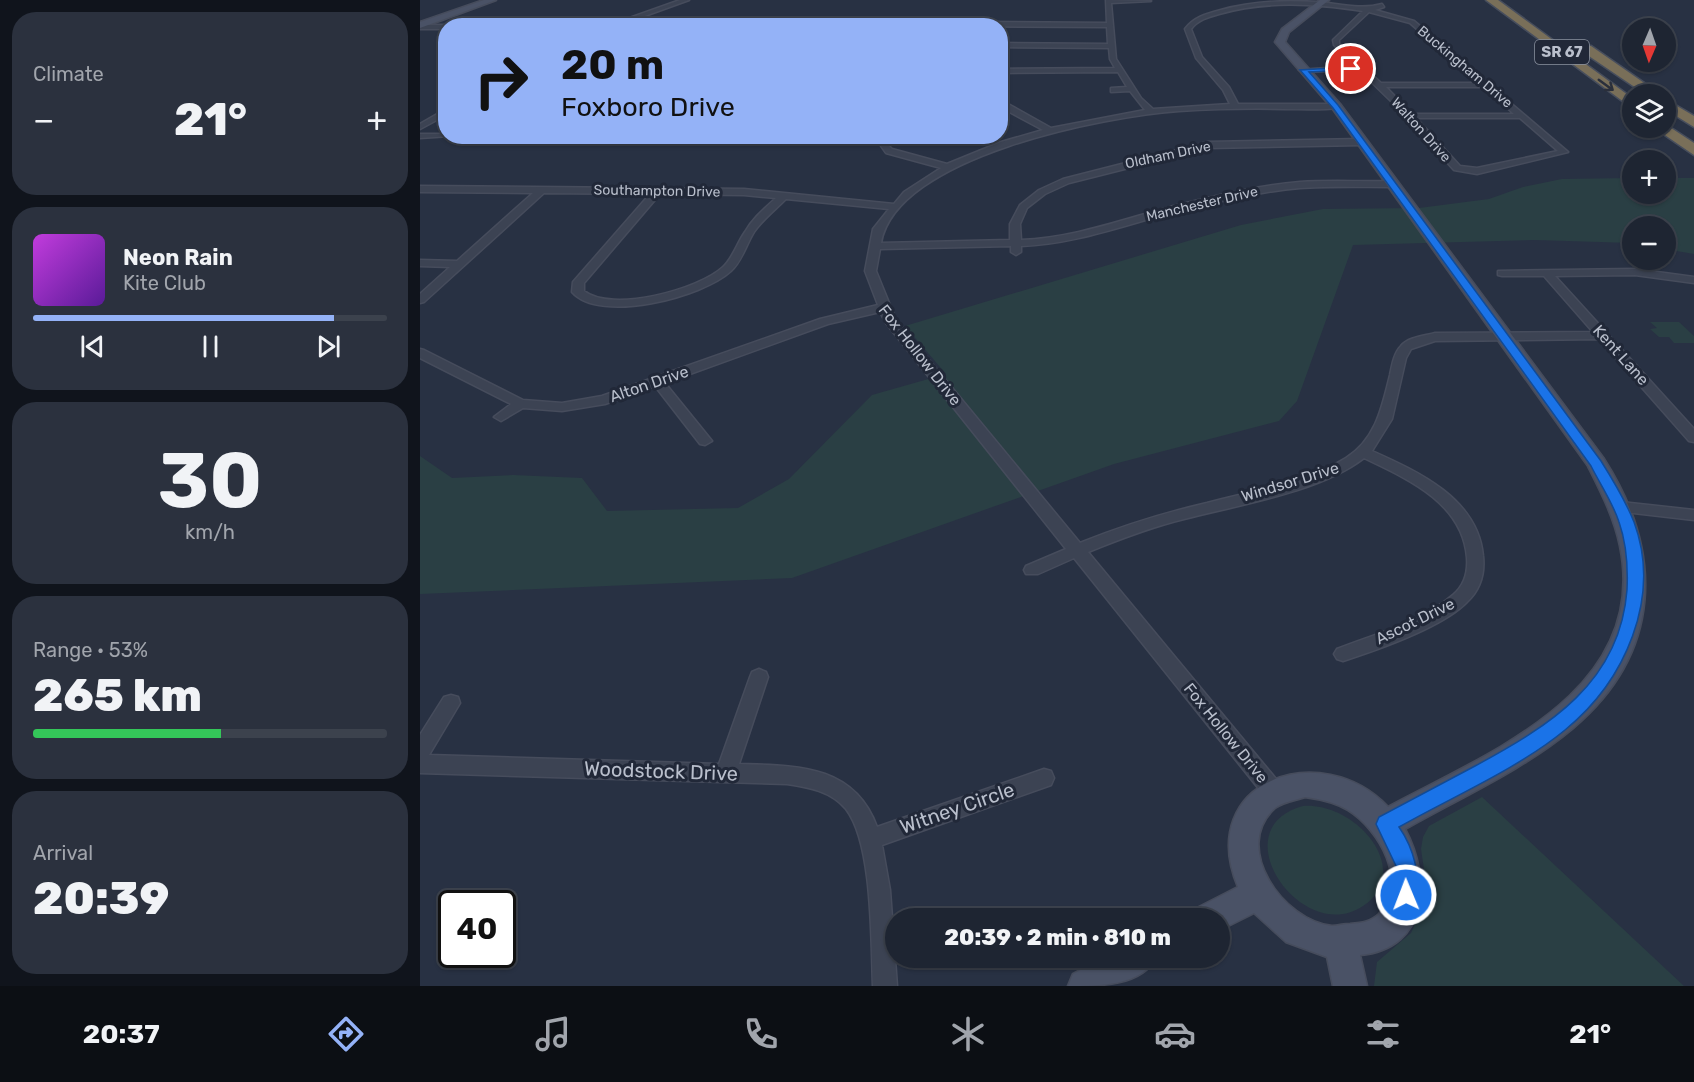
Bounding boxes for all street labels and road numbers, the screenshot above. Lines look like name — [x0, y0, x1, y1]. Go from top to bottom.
street label: Buckingham Drive — [1414, 22, 1516, 112]
road number: SR 67 — [1535, 40, 1589, 64]
street label: Walton Drive — [1388, 94, 1455, 166]
street label: Oldham Drive — [1124, 138, 1212, 172]
street label: Southampton Drive — [593, 181, 721, 201]
street label: Manchester Drive — [1145, 183, 1260, 225]
street label: Fox Hollow Drive — [875, 301, 965, 409]
street label: Kent Lane — [1589, 321, 1653, 389]
street label: Alton Drive — [607, 362, 691, 406]
street label: Windsor Drive — [1239, 458, 1341, 506]
street label: Ascot Drive — [1372, 594, 1458, 648]
street label: Fox Hollow Drive — [1180, 679, 1272, 787]
street label: Woodstock Drive — [584, 756, 738, 786]
street label: Witney Circle — [897, 777, 1017, 839]

